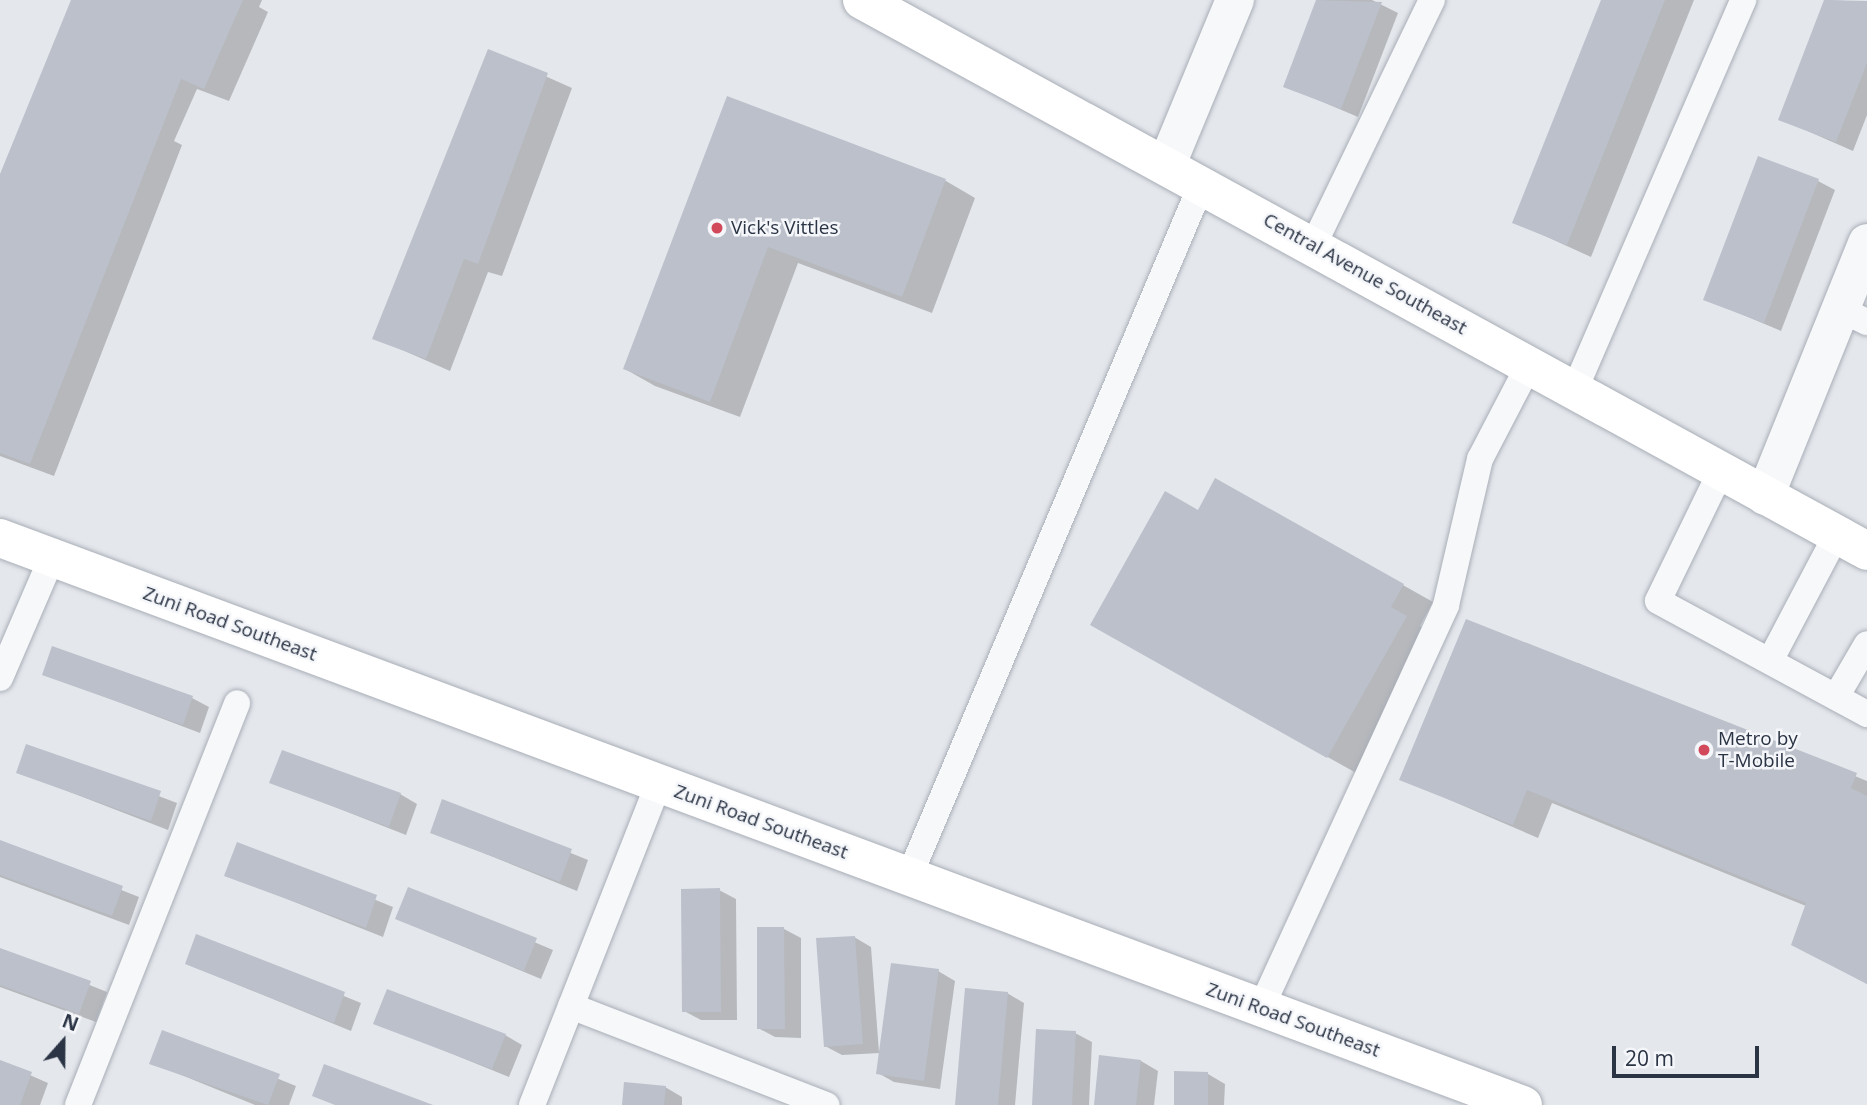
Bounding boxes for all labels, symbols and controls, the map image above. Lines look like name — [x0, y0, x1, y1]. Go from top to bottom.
street label: Central Avenue Southeast — [1259, 208, 1471, 340]
place label: Vick's Vittles — [731, 217, 839, 239]
marker: Vick's Vittles — [709, 220, 725, 236]
street label: Zuni Road Southeast — [140, 582, 320, 666]
place label: Metro by T-Mobile — [1718, 728, 1798, 772]
marker: Metro by T-Mobile — [1696, 742, 1712, 758]
street label: Zuni Road Southeast — [671, 780, 851, 864]
street label: Zuni Road Southeast — [1203, 978, 1383, 1062]
north arrow — [28, 1007, 98, 1077]
text: N — [59, 1007, 82, 1037]
scale bar — [1615, 1032, 1762, 1076]
text: 20 m — [1625, 1044, 1674, 1072]

